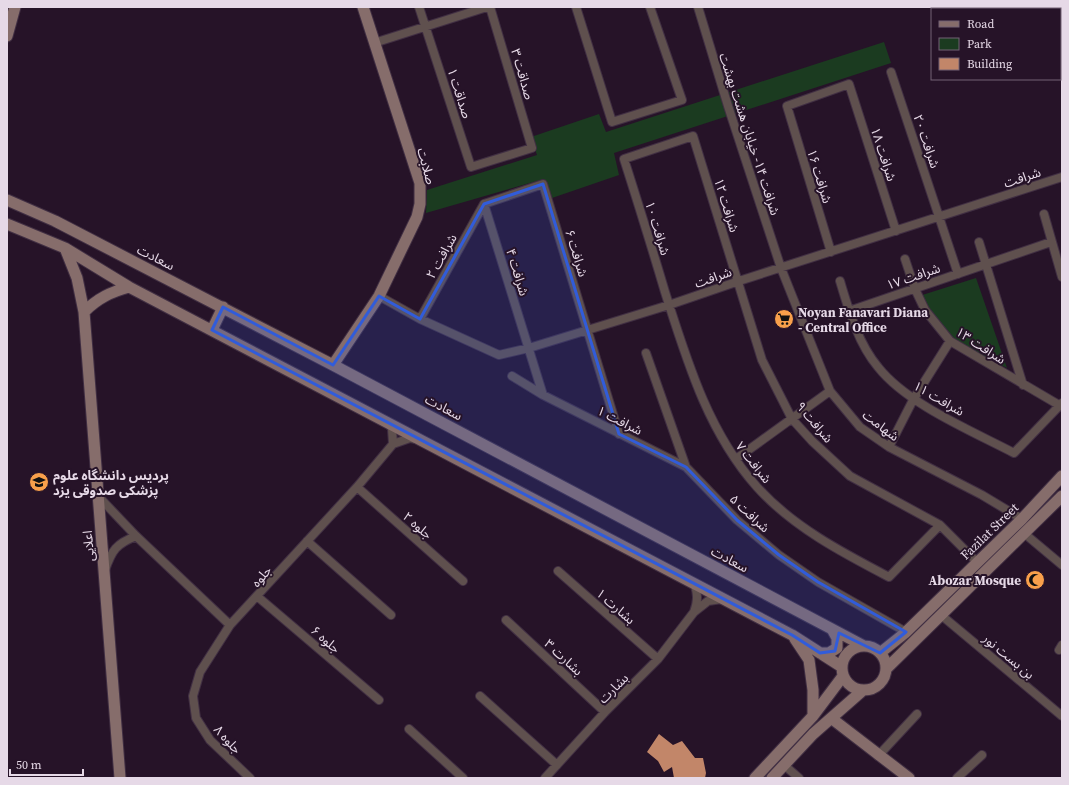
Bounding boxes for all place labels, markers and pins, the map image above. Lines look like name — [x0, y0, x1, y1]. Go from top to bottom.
place label: Noyan Fanavari Diana - Central Office — [798, 304, 928, 336]
supermarket icon: Noyan Fanavari Diana - Central Office — [773, 308, 795, 330]
place label: پردیس دانشگاه علوم پزشکی صدوقی یزد — [53, 467, 169, 499]
school or university icon: پردیس دانشگاه علوم پزشکی صدوقی یزد — [28, 471, 50, 493]
mosque icon: Abozar Mosque — [1024, 569, 1046, 591]
place label: Abozar Mosque — [928, 572, 1021, 589]

